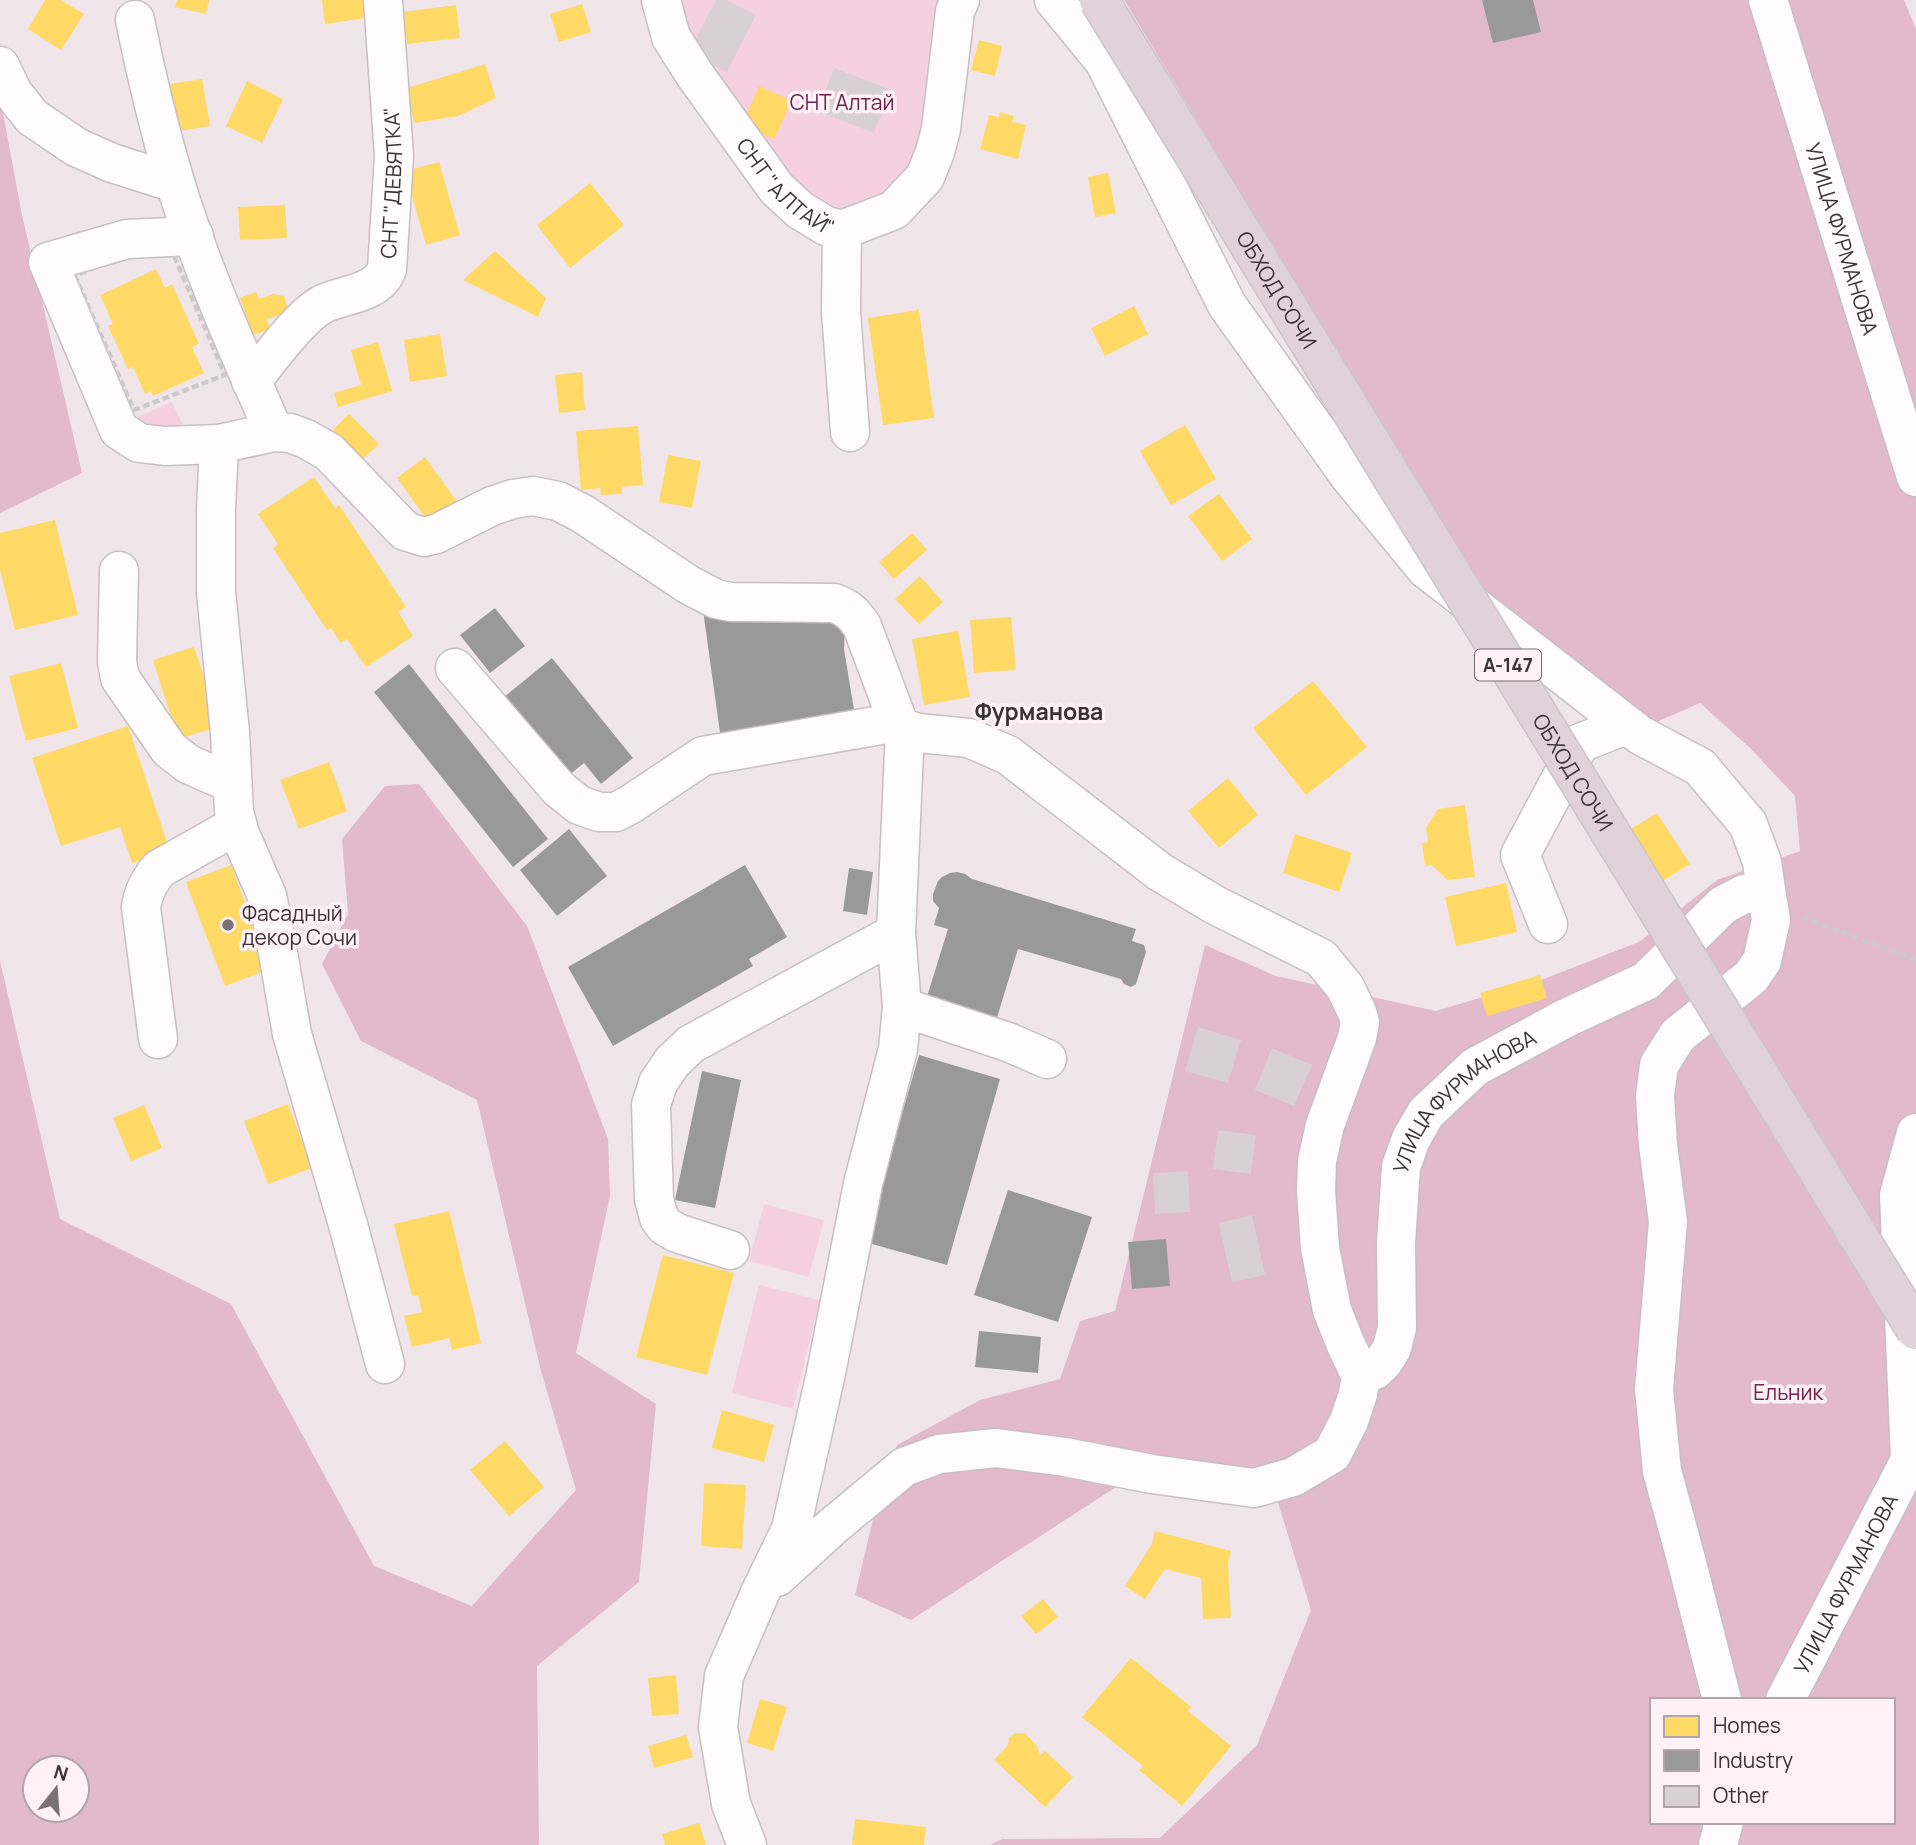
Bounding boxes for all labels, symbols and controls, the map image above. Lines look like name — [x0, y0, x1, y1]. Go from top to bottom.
park label: СНТ Алтай — [790, 88, 894, 116]
street label: СНТ "ДЕВЯТКА" — [374, 106, 408, 259]
street label: СНТ "АЛТАЙ" — [731, 132, 838, 242]
street label: УЛИЦА ФУРМАНОВА — [1799, 139, 1885, 338]
street label: ОБХОД СОЧИ — [1230, 226, 1324, 354]
road number: А-147 — [1475, 650, 1541, 680]
district label: Фурманова — [975, 695, 1103, 727]
street label: ОБХОД СОЧИ — [1527, 708, 1620, 836]
place label: Фасадный декор Сочи — [242, 899, 357, 951]
marker: Фасадный декор Сочи — [220, 917, 236, 933]
street label: УЛИЦА ФУРМАНОВА — [1386, 1023, 1541, 1177]
park label: Ельник — [1753, 1378, 1823, 1406]
street label: УЛИЦА ФУРМАНОВА — [1787, 1489, 1904, 1679]
legend — [1650, 1698, 1895, 1824]
text: Homes — [1713, 1711, 1781, 1739]
text: Industry — [1713, 1746, 1793, 1774]
north arrow — [21, 1754, 91, 1824]
text: N — [51, 1758, 71, 1787]
text: Other — [1713, 1781, 1769, 1809]

